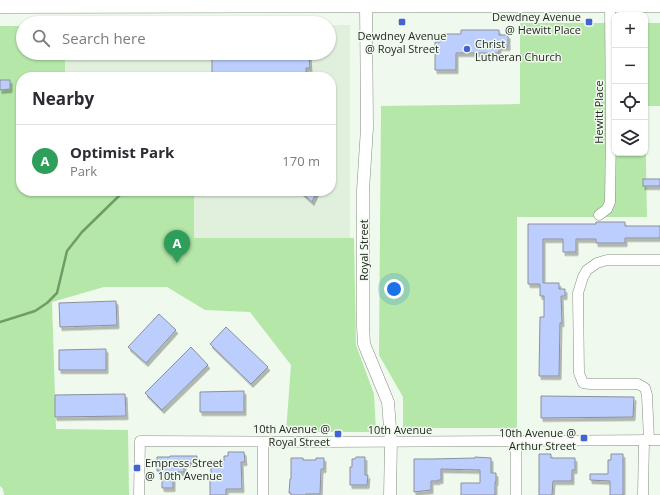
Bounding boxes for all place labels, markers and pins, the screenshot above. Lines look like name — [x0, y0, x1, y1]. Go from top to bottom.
place label: Dewdney Avenue @ Hewitt Place — [492, 9, 581, 37]
marker: Dewdney Avenue @ Royal Street — [397, 17, 407, 27]
marker: Dewdney Avenue @ Hewitt Place — [584, 17, 594, 27]
place label: Dewdney Avenue @ Royal Street — [358, 28, 447, 56]
place label: Christ Lutheran Church — [475, 36, 561, 64]
marker: Christ Lutheran Church — [462, 44, 472, 54]
pin: A — [164, 230, 190, 263]
place label: 10th Avenue @ Royal Street — [253, 421, 330, 449]
place label: 10th Avenue @ Arthur Street — [499, 425, 576, 453]
marker: 10th Avenue @ Royal Street — [333, 429, 343, 439]
marker: 10th Avenue @ Arthur Street — [579, 433, 589, 443]
place label: Empress Street @ 10th Avenue — [145, 455, 223, 483]
marker: Empress Street @ 10th Avenue — [132, 463, 142, 473]

